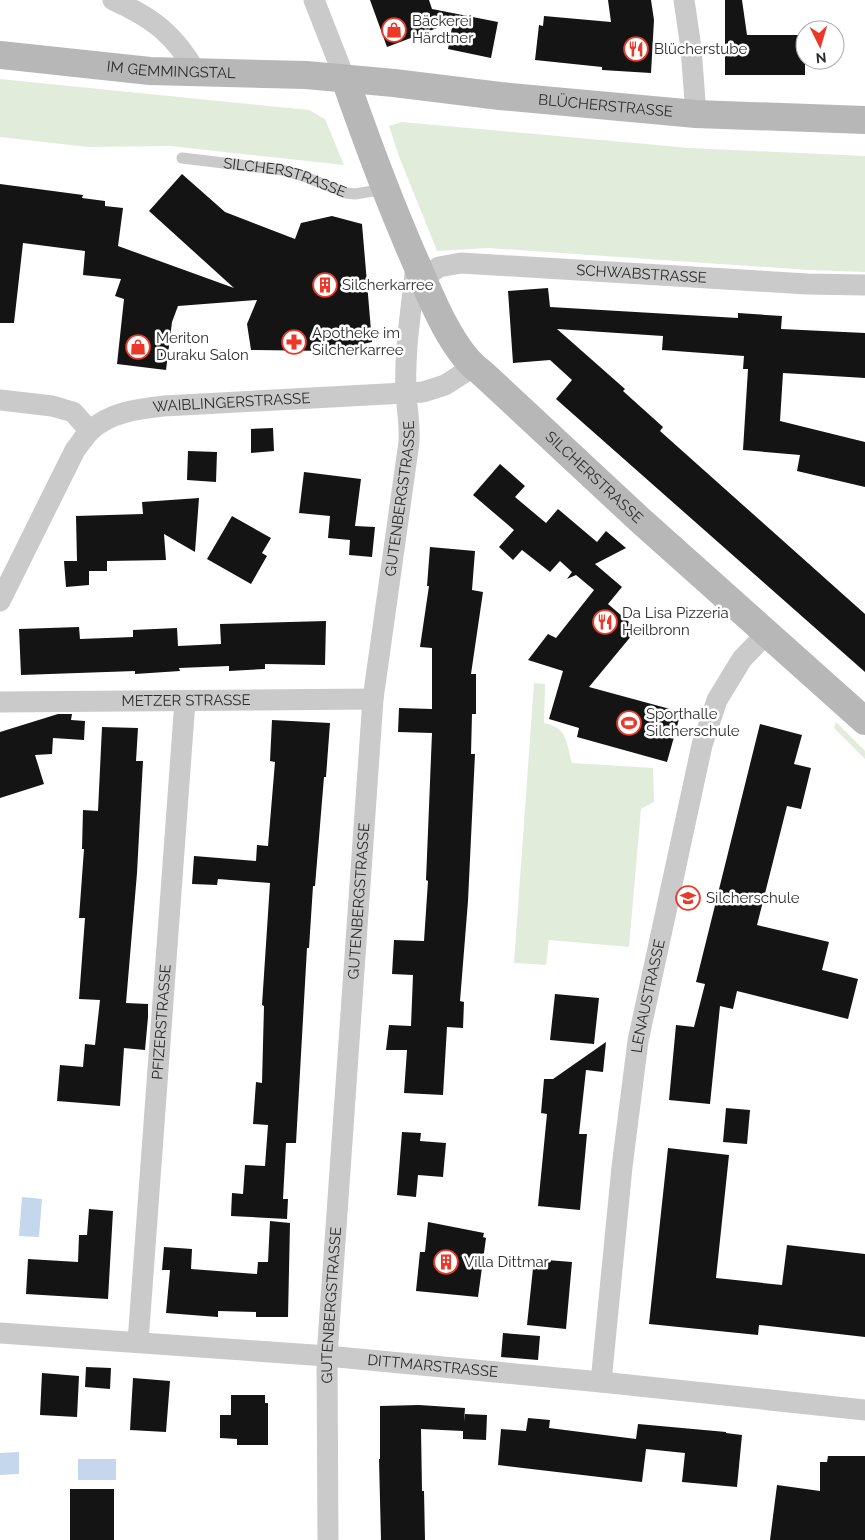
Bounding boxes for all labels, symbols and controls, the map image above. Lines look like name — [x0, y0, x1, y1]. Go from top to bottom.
place label: Bäckerei Härdtner — [412, 12, 474, 47]
shop icon: Bäckerei Härdtner — [381, 17, 407, 43]
north arrow — [795, 20, 845, 70]
restaurant icon: Blücherstube — [623, 36, 649, 62]
place label: Blücherstube — [654, 40, 747, 58]
text: N — [815, 50, 827, 66]
street label: IM GEMMINGSTAL — [106, 57, 236, 82]
street label: BLÜCHERSTRASSE — [537, 91, 674, 121]
street label: SILCHERSTRASSE — [222, 154, 349, 201]
street label: SCHWABSTRASSE — [576, 261, 707, 287]
building icon: Silcherkarree — [312, 272, 338, 298]
place label: Silcherkarree — [342, 276, 434, 294]
place label: Apotheke im Silcherkarree — [312, 324, 404, 359]
place label: Meriton Duraku Salon — [156, 329, 249, 364]
pharmacy icon: Apotheke im Silcherkarree — [281, 329, 307, 355]
shop icon: Meriton Duraku Salon — [125, 334, 151, 360]
street label: WAIBLINGERSTRASSE — [152, 389, 311, 416]
street label: GUTENBERGSTRASSE — [381, 420, 418, 578]
street label: SILCHERSTRASSE — [542, 427, 647, 527]
place label: Da Lisa Pizzeria Heilbronn — [622, 604, 729, 639]
restaurant icon: Da Lisa Pizzeria Heilbronn — [592, 609, 618, 635]
street label: METZER STRASSE — [121, 691, 251, 710]
place label: Sporthalle Silcherschule — [646, 705, 740, 740]
sports icon: Sporthalle Silcherschule — [616, 710, 642, 736]
street label: GUTENBERGSTRASSE — [344, 822, 373, 980]
school or university icon: Silcherschule — [675, 885, 701, 911]
place label: Silcherschule — [706, 889, 800, 907]
street label: LENAUSTRASSE — [628, 938, 669, 1054]
street label: PFIZERSTRASSE — [148, 964, 175, 1080]
street label: GUTENBERGSTRASSE — [318, 1226, 345, 1384]
building icon: Villa Dittmar — [433, 1249, 459, 1275]
place label: Villa Dittmar — [464, 1253, 550, 1271]
street label: DITTMARSTRASSE — [367, 1351, 499, 1381]

